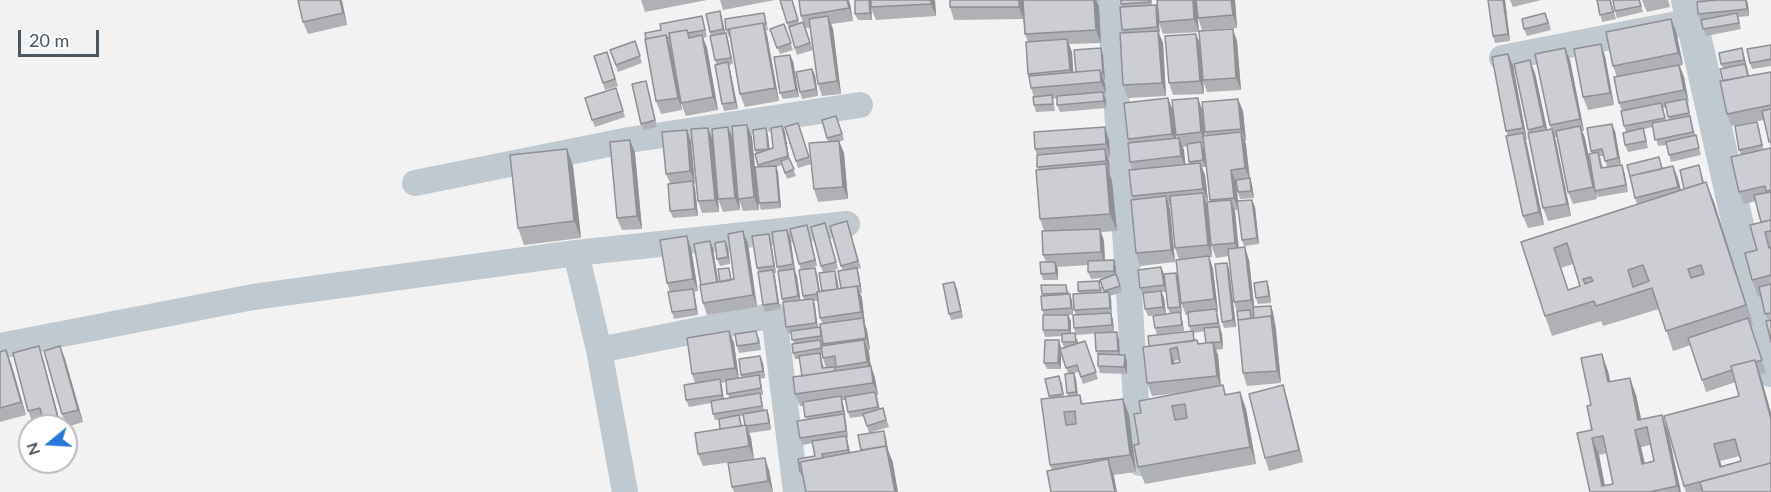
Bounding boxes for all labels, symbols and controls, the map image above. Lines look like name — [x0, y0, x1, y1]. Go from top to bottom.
scale bar — [21, 18, 102, 56]
text: 20 m — [29, 29, 69, 51]
north arrow — [18, 414, 78, 474]
text: N — [21, 440, 43, 458]

